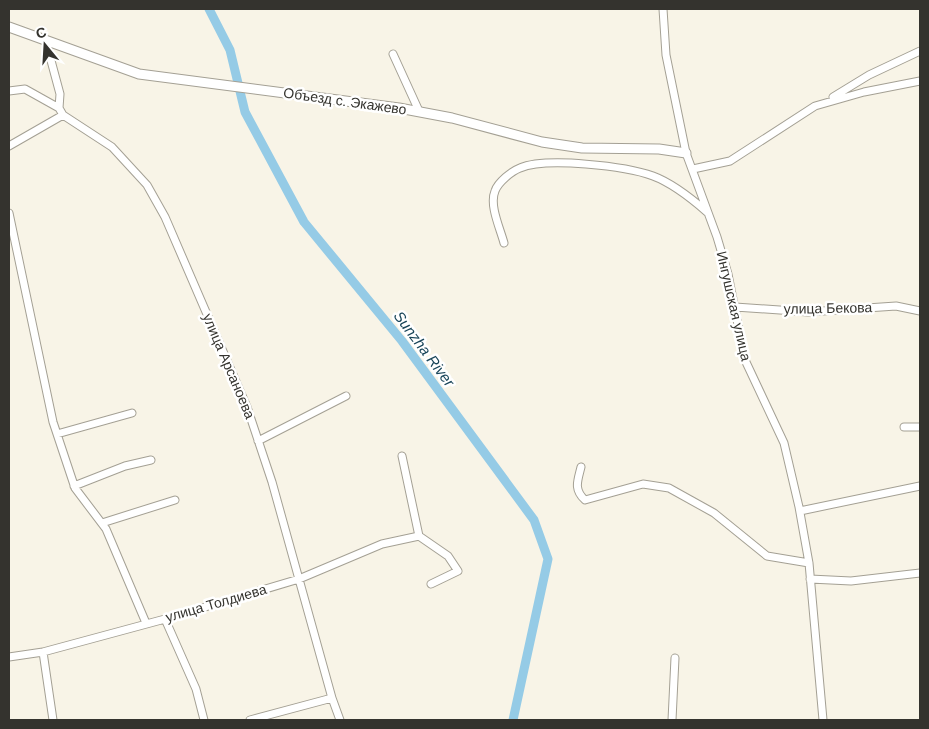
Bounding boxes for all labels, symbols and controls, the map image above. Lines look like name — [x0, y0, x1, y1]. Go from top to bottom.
north arrow — [20, 20, 70, 70]
text: С — [34, 23, 48, 42]
street label: Объезд с. Экажево — [282, 84, 408, 118]
street label: Ингушская улица — [714, 249, 754, 363]
street label: улица Бекова — [784, 299, 873, 317]
water label: Sunzha River — [391, 308, 459, 391]
street label: улица Арсаноева — [200, 311, 258, 421]
street label: улица Толдиева — [164, 581, 269, 625]

